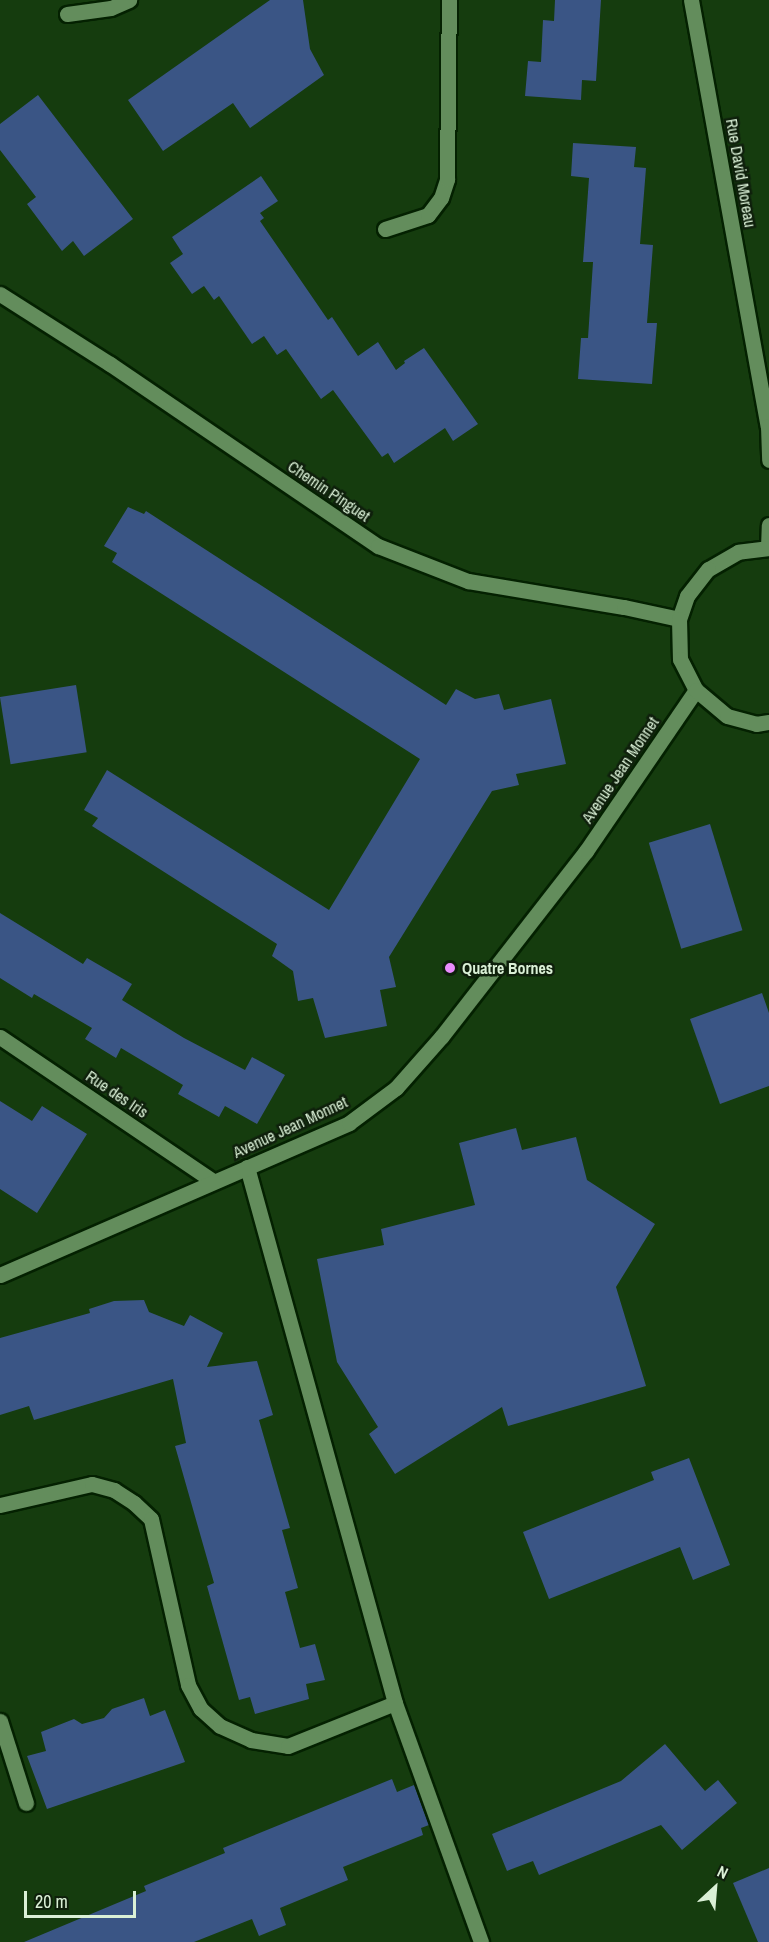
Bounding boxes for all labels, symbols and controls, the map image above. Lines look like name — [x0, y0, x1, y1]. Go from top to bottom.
street label: Rue David Moreau — [722, 117, 760, 229]
street label: Chemin Pinguet — [284, 457, 374, 525]
street label: Avenue Jean Monnet — [577, 713, 663, 827]
place label: Quatre Bornes — [462, 958, 553, 978]
marker: Quatre Bornes — [443, 961, 457, 975]
street label: Rue des Iris — [82, 1066, 152, 1122]
street label: Avenue Jean Monnet — [230, 1092, 350, 1162]
north arrow — [685, 1858, 745, 1918]
text: N — [714, 1860, 732, 1884]
scale bar — [27, 1879, 140, 1917]
text: 20 m — [35, 1889, 68, 1914]

